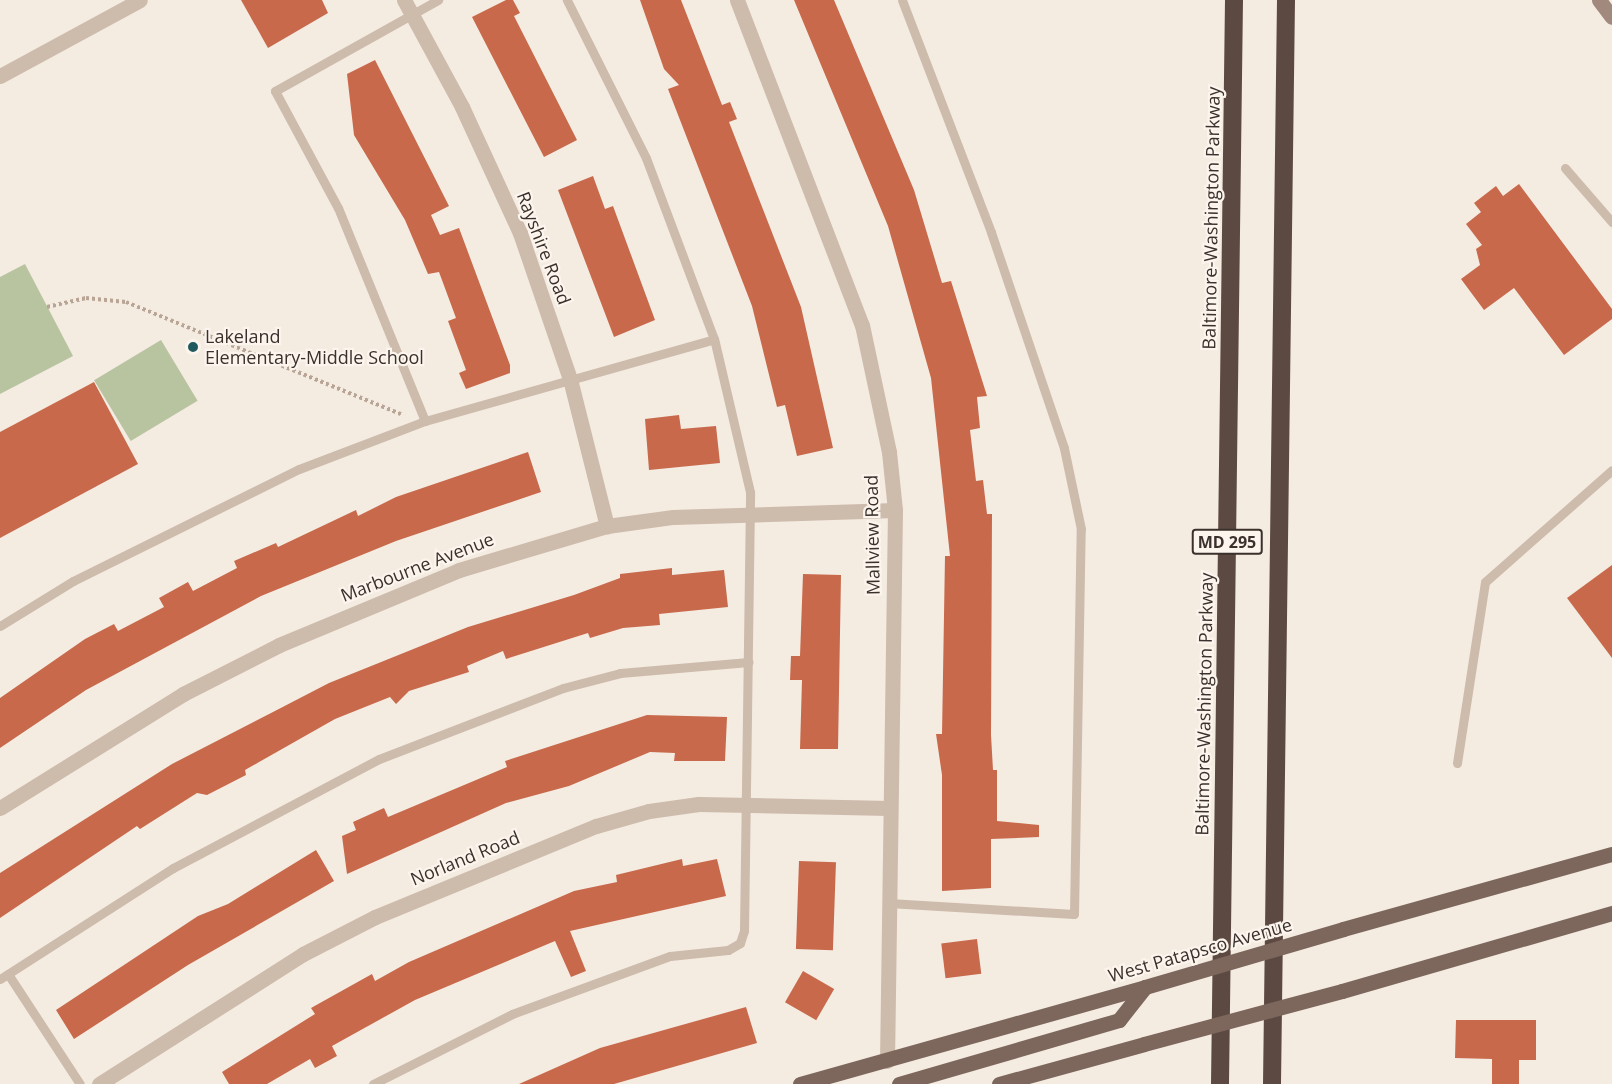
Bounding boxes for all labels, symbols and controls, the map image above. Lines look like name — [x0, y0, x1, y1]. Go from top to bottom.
street label: Baltimore-Washington Parkway — [1198, 86, 1224, 350]
street label: Rayshire Road — [513, 188, 575, 308]
place label: Lakeland Elementary-Middle School — [205, 326, 424, 368]
marker: Lakeland Elementary-Middle School — [186, 340, 200, 354]
street label: Mallview Road — [860, 475, 884, 595]
street label: Marbourne Avenue — [337, 528, 497, 606]
road number: MD 295 — [1191, 529, 1263, 555]
street label: Baltimore-Washington Parkway — [1191, 572, 1217, 836]
street label: Norland Road — [407, 826, 523, 890]
street label: West Patapsco Avenue — [1106, 913, 1294, 987]

